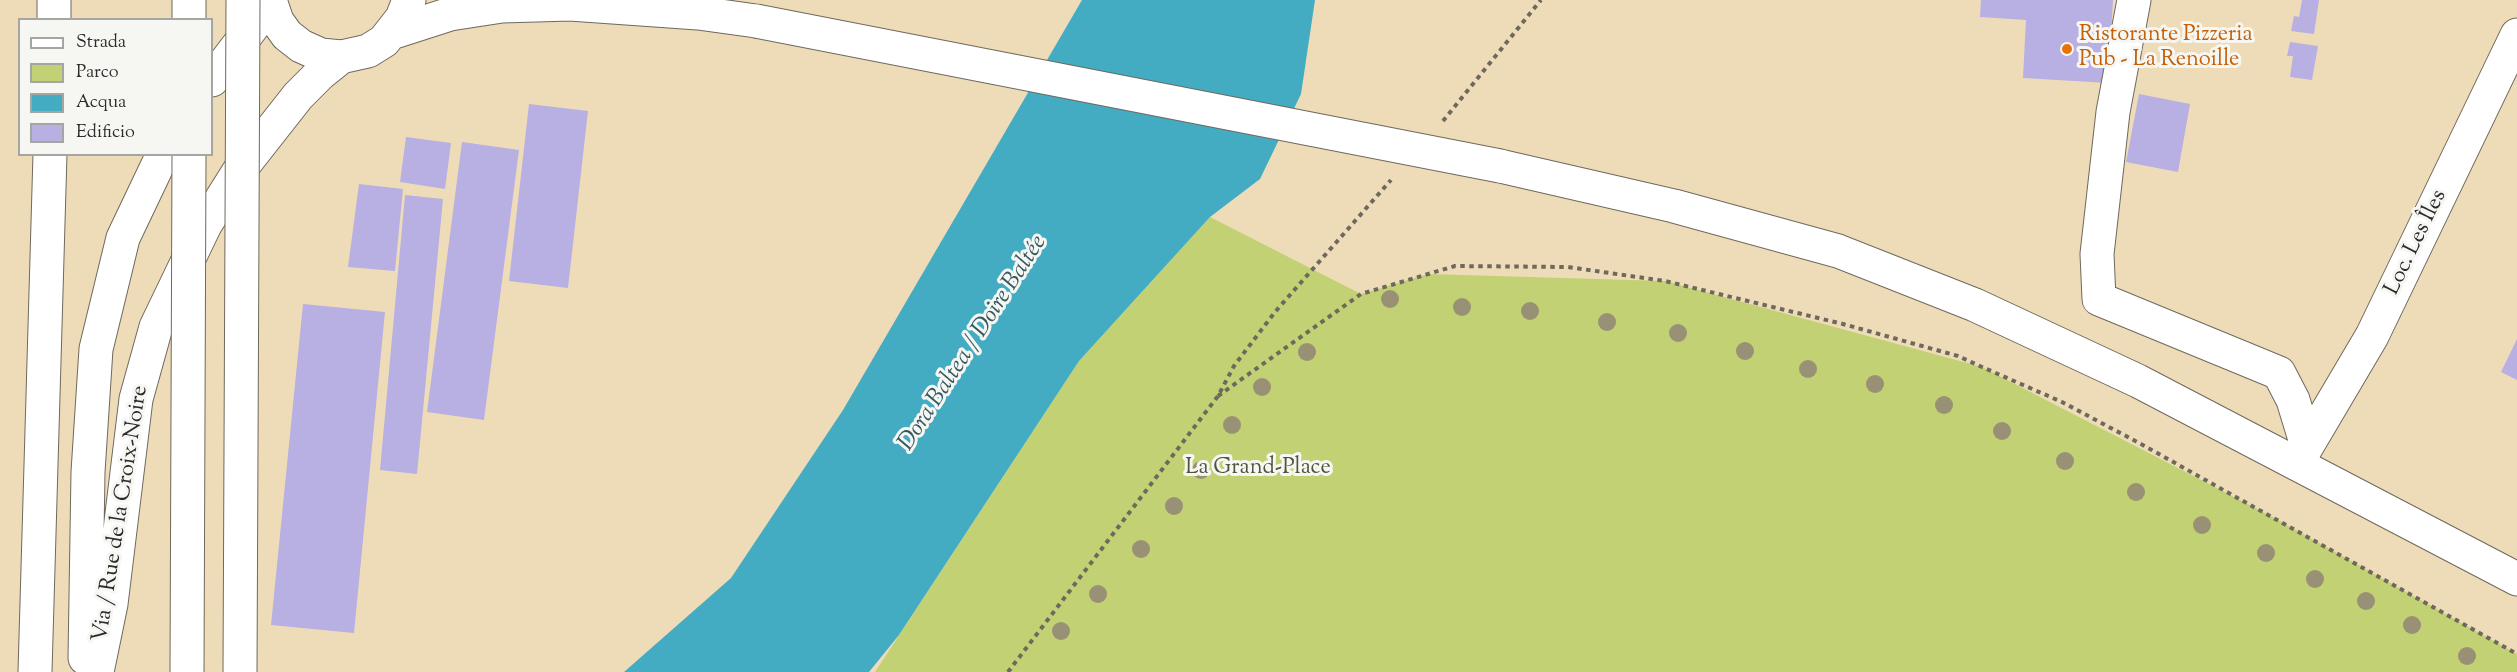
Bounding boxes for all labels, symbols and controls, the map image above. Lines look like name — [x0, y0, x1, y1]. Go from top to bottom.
legend — [18, 18, 213, 156]
place label: Ristorante Pizzeria Pub - La Renoille — [2079, 23, 2253, 74]
text: Strada — [76, 30, 126, 56]
marker: Ristorante Pizzeria Pub - La Renoille — [2060, 42, 2074, 56]
text: Parco — [76, 60, 119, 86]
text: Acqua — [76, 90, 126, 116]
text: Edificio — [76, 120, 135, 146]
street label: Loc. Les Îles — [2380, 186, 2454, 300]
water label: Dora Baltea / Doire Baltée — [894, 231, 1054, 457]
street label: Via / Rue de la Croix-Noire — [89, 384, 155, 644]
park label: La Grand-Place — [1185, 456, 1331, 482]

